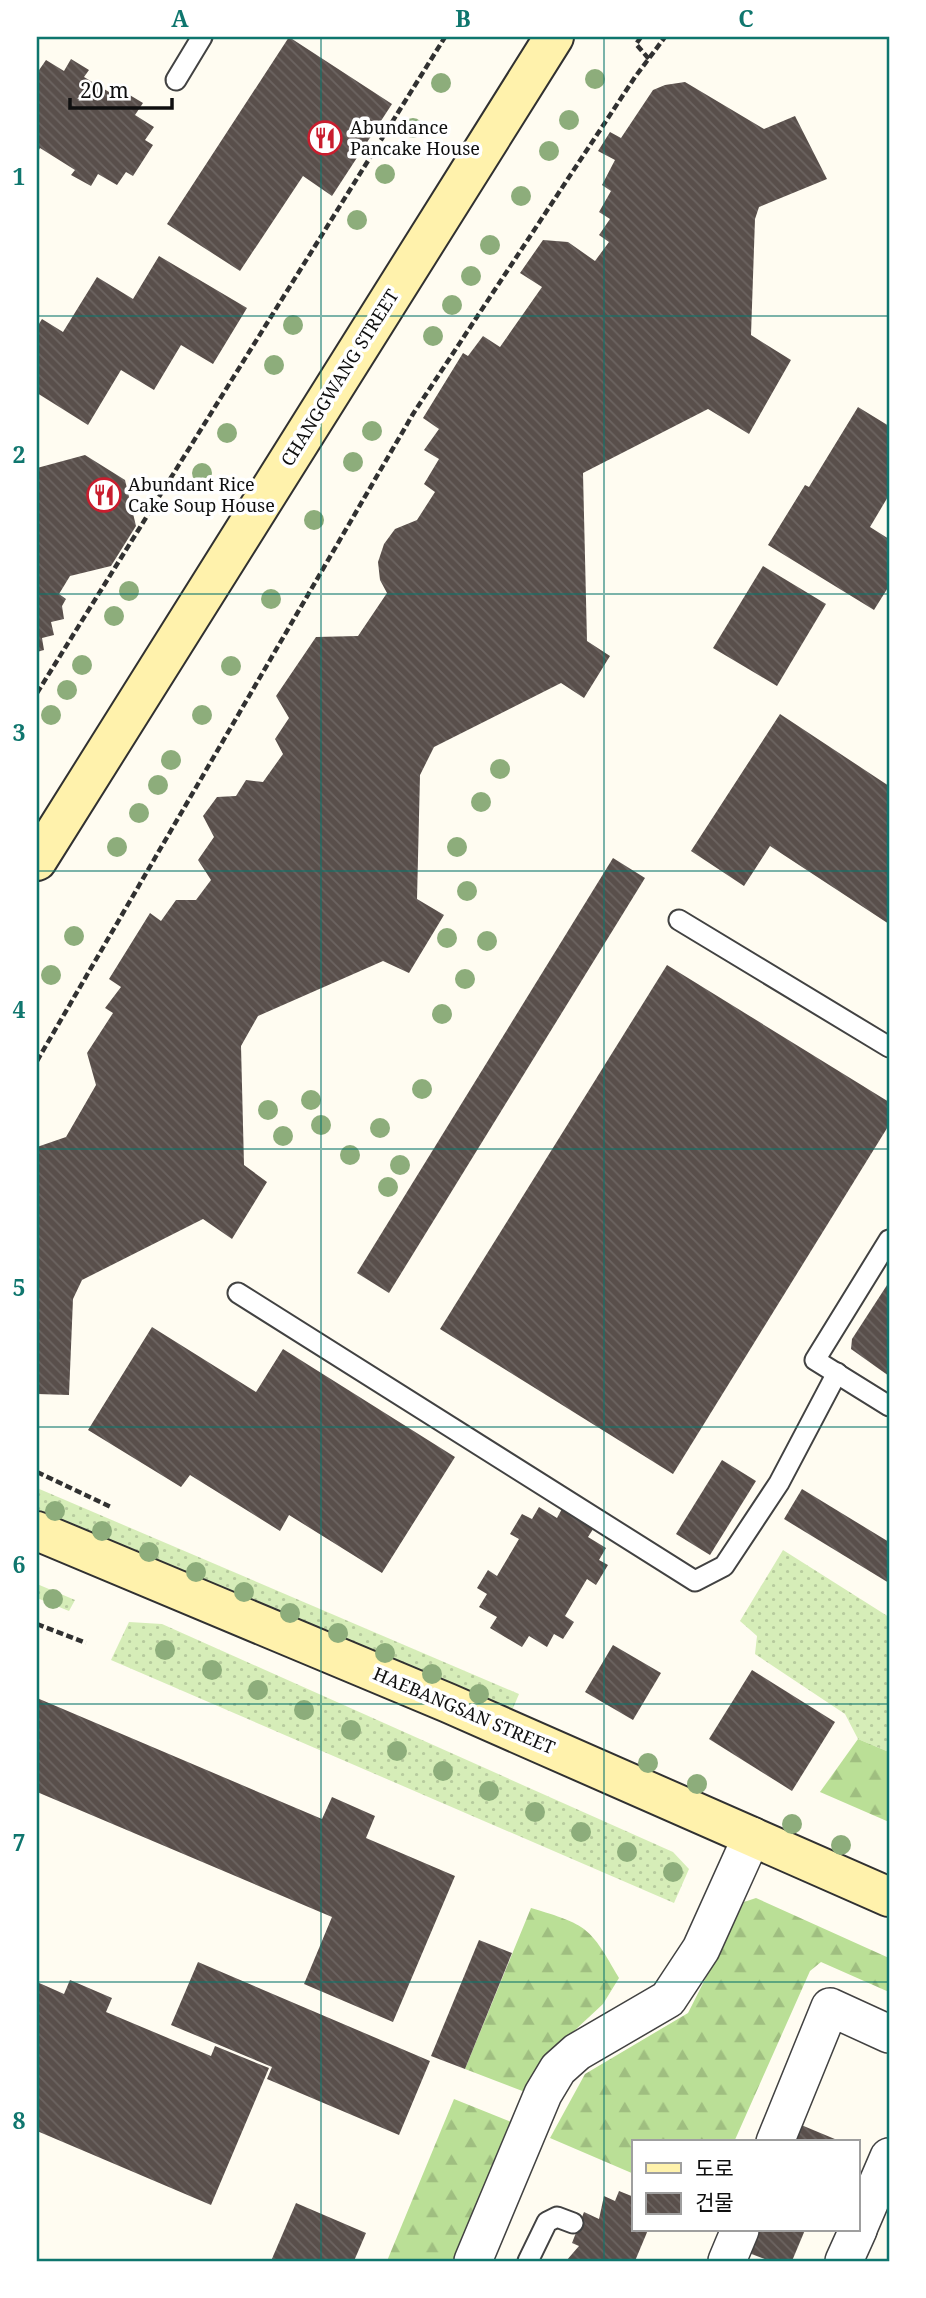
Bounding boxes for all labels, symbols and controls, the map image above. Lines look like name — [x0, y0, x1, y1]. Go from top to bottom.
text: A — [171, 2, 189, 34]
text: B — [455, 2, 471, 34]
text: C — [738, 2, 754, 34]
scale bar — [70, 66, 172, 110]
text: 20 m — [80, 76, 129, 104]
place label: Abundance Pancake House — [350, 115, 480, 160]
restaurant icon: Abundance Pancake House — [306, 119, 344, 157]
text: 1 — [13, 160, 26, 192]
street label: CHANGGWANG STREET — [275, 284, 403, 470]
text: 2 — [13, 438, 26, 470]
place label: Abundant Rice Cake Soup House — [128, 472, 275, 517]
restaurant icon: Abundant Rice Cake Soup House — [85, 476, 123, 514]
text: 3 — [13, 716, 26, 748]
text: 4 — [13, 993, 26, 1025]
text: 5 — [13, 1271, 26, 1303]
text: 6 — [13, 1548, 26, 1580]
street label: HAEBANGSAN STREET — [370, 1661, 559, 1759]
text: 7 — [13, 1826, 26, 1858]
text: 8 — [13, 2104, 26, 2136]
legend — [632, 2140, 860, 2232]
text: 도로 — [695, 2154, 734, 2182]
text: 건물 — [695, 2188, 734, 2216]

